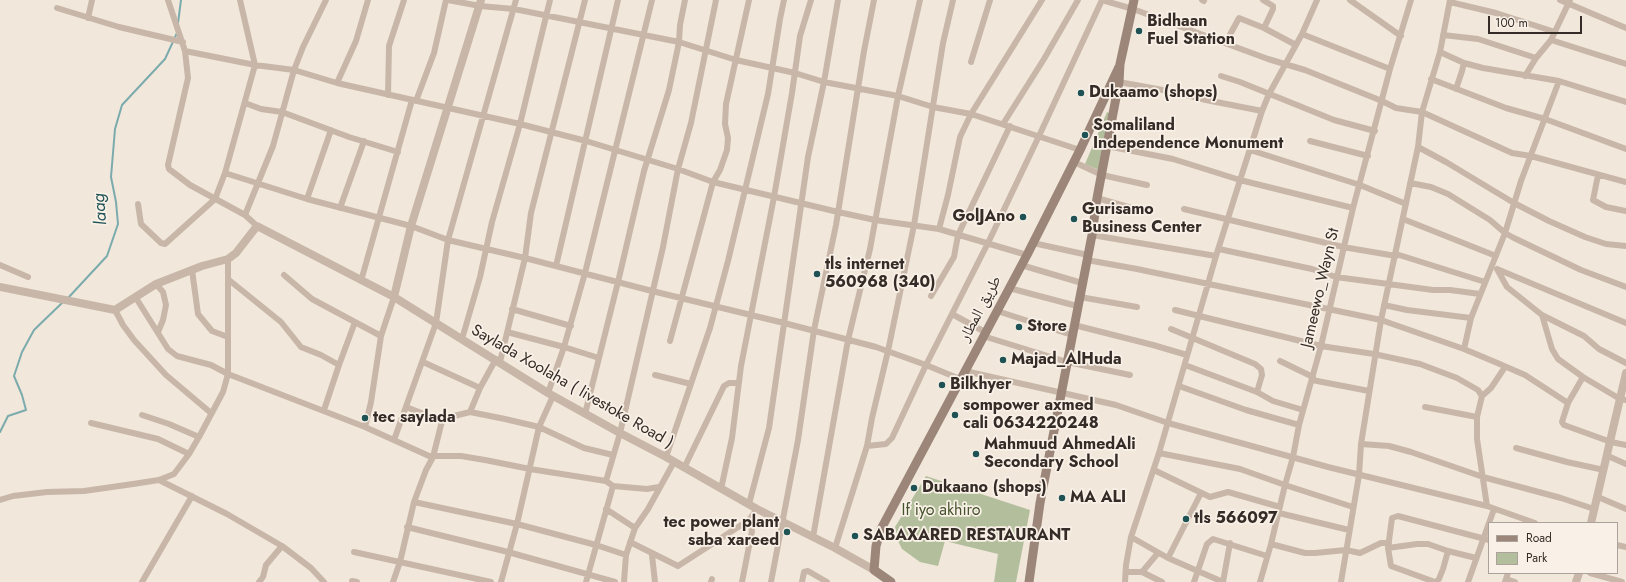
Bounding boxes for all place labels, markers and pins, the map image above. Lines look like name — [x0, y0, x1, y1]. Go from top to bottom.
place label: Bidhaan Fuel Station — [1147, 12, 1235, 50]
marker: Bidhaan Fuel Station — [1134, 26, 1144, 36]
place label: Dukaamo (shops) — [1089, 83, 1218, 103]
marker: Dukaamo (shops) — [1076, 88, 1086, 98]
place label: Somaliland Independence Monument — [1093, 116, 1283, 154]
marker: Somaliland Independence Monument — [1080, 130, 1090, 140]
place label: Gurisamo Business Center — [1082, 200, 1202, 238]
place label: GolJAno — [953, 207, 1015, 227]
marker: GolJAno — [1018, 212, 1028, 222]
marker: Gurisamo Business Center — [1069, 214, 1079, 224]
place label: tls internet 560968 (340) — [825, 255, 935, 293]
marker: tls internet 560968 (340) — [812, 269, 822, 279]
place label: Store — [1027, 317, 1067, 337]
marker: Store — [1014, 322, 1024, 332]
place label: Majad_AlHuda — [1011, 350, 1122, 370]
marker: Majad_AlHuda — [998, 355, 1008, 365]
place label: Bilkhyer — [950, 375, 1011, 395]
marker: Bilkhyer — [937, 380, 947, 390]
place label: sompower axmed cali 0634220248 — [963, 396, 1099, 434]
place label: tec saylada — [373, 408, 456, 428]
marker: sompower axmed cali 0634220248 — [950, 410, 960, 420]
marker: tec saylada — [360, 413, 370, 423]
place label: Mahmuud AhmedAli Secondary School — [984, 435, 1136, 473]
marker: Mahmuud AhmedAli Secondary School — [971, 449, 981, 459]
place label: Dukaano (shops) — [922, 478, 1047, 498]
marker: Dukaano (shops) — [909, 483, 919, 493]
place label: MA ALI — [1070, 488, 1126, 508]
marker: MA ALI — [1057, 493, 1067, 503]
place label: tls 566097 — [1194, 509, 1278, 529]
place label: tec power plant saba xareed — [663, 513, 779, 551]
marker: tls 566097 — [1181, 514, 1191, 524]
place label: SABAXARED RESTAURANT — [863, 526, 1070, 546]
marker: tec power plant saba xareed — [782, 527, 792, 537]
marker: SABAXARED RESTAURANT — [850, 531, 860, 541]

